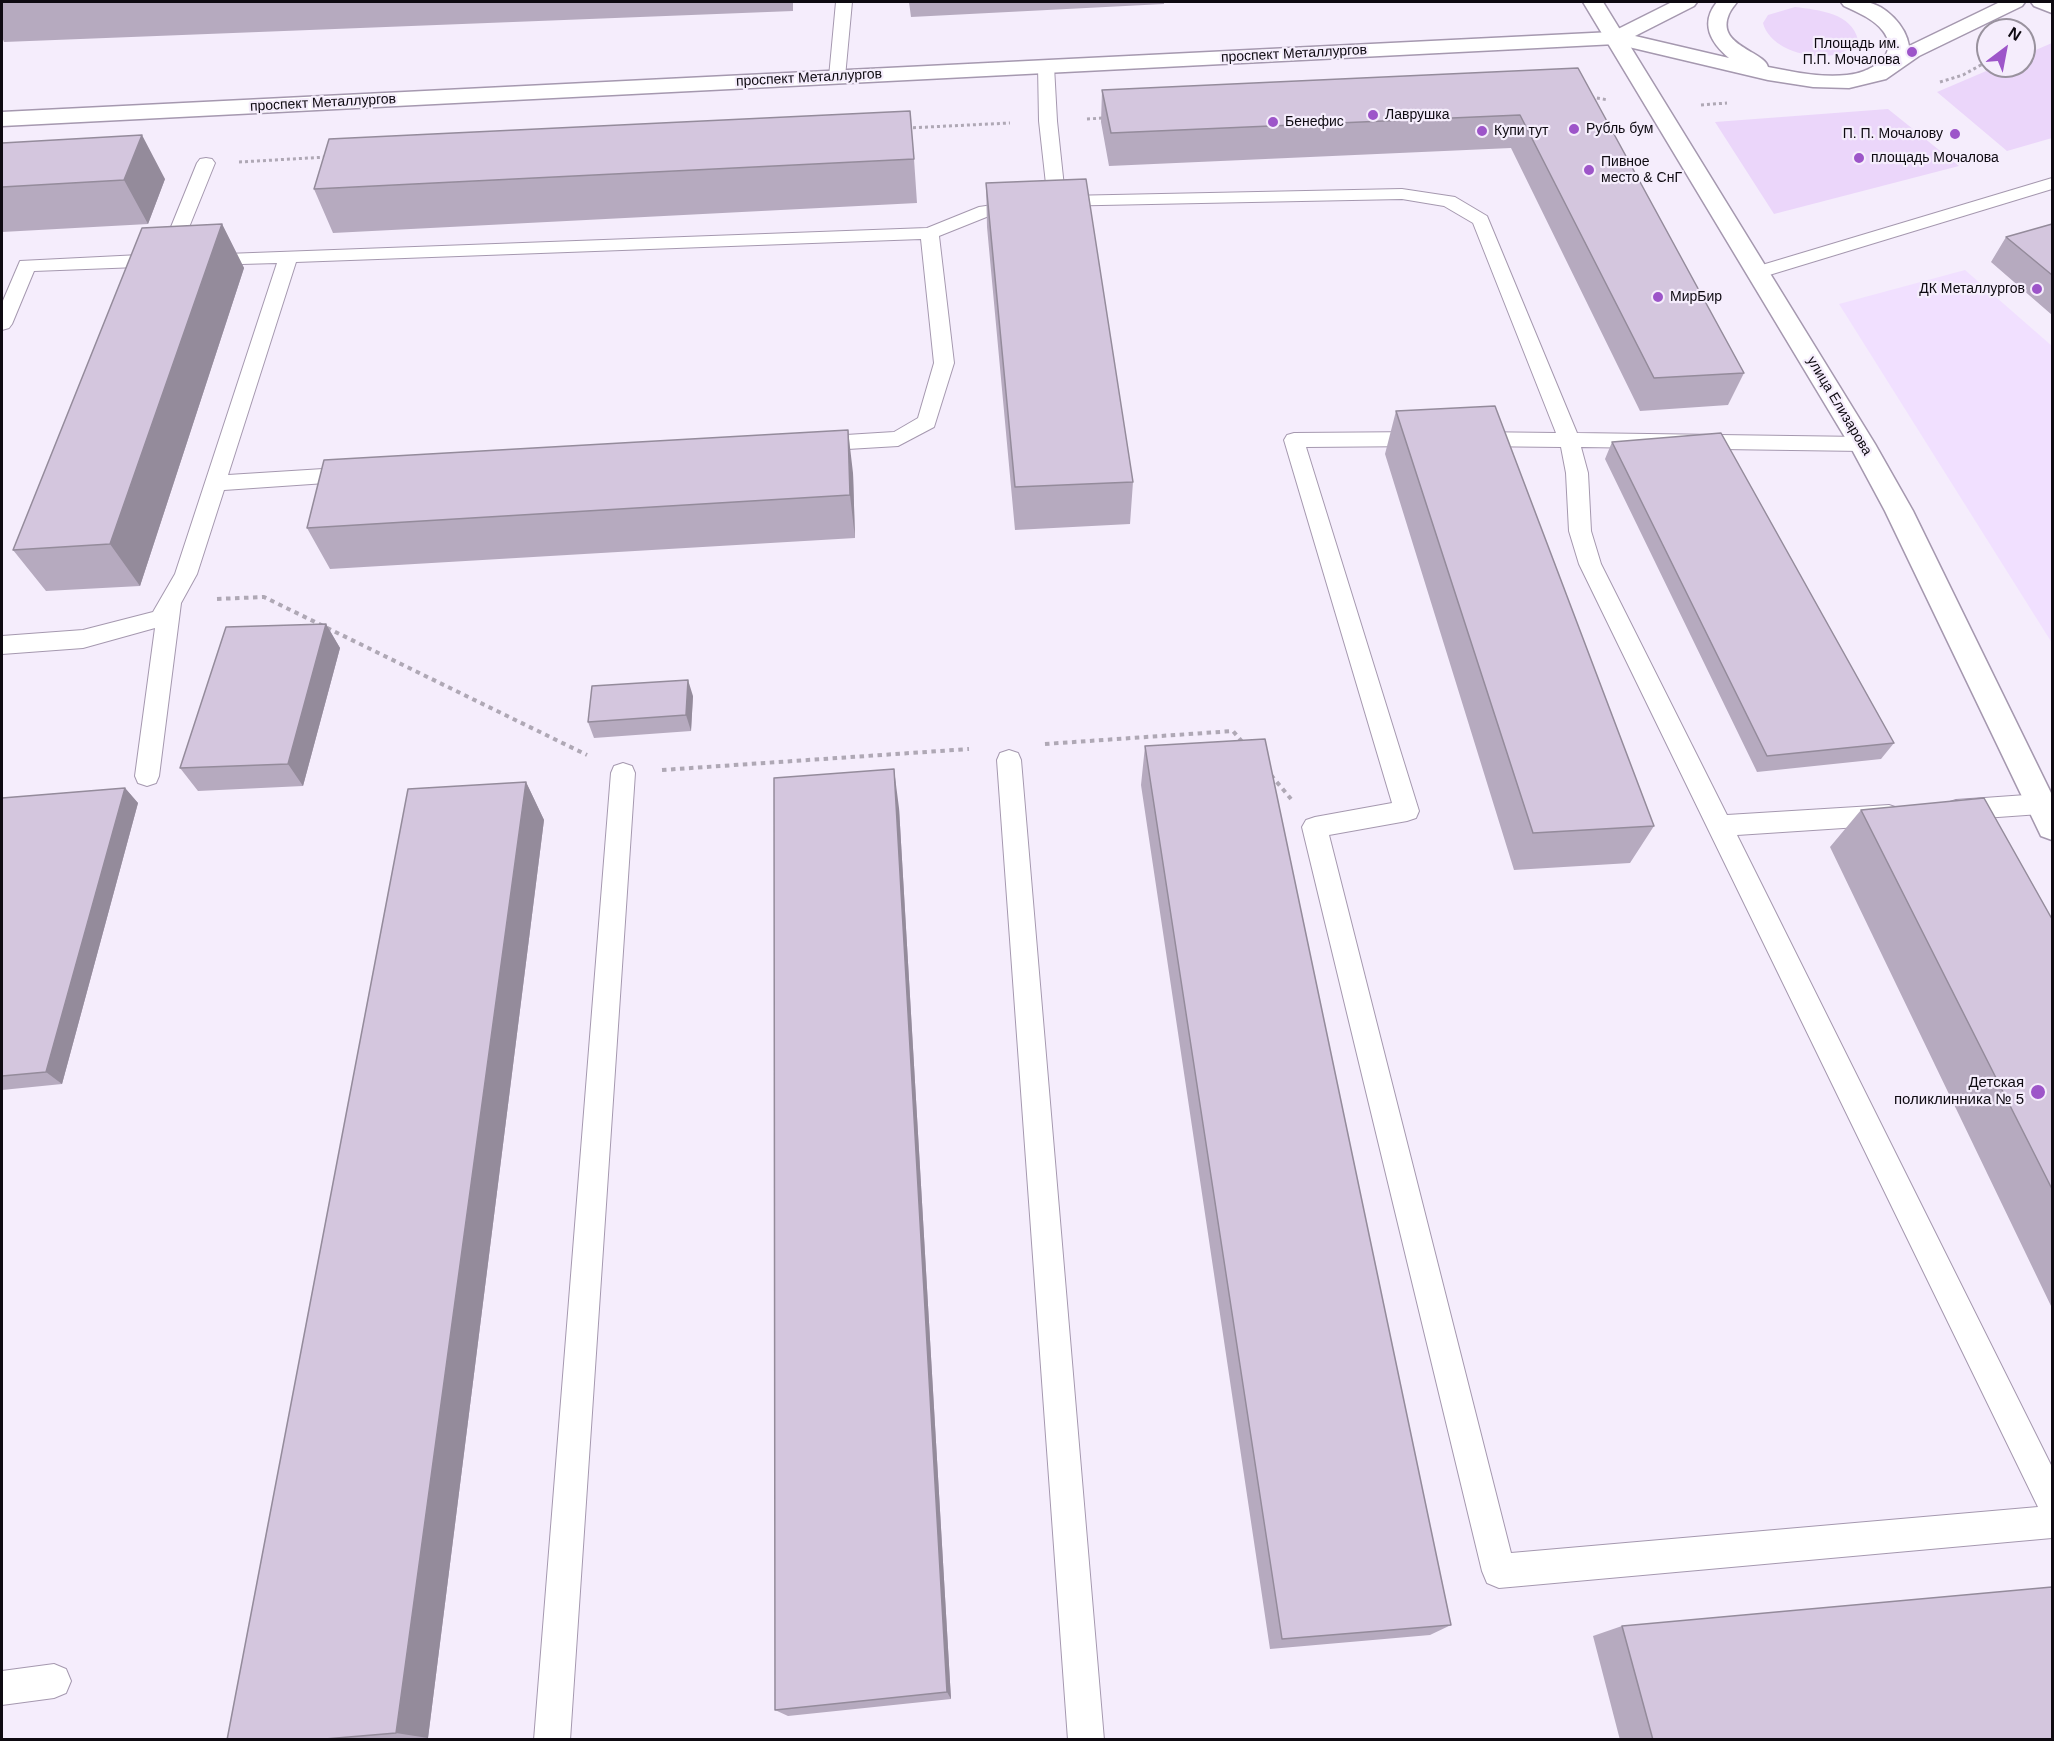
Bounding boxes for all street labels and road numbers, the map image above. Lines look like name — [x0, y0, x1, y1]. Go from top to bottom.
street label: проспект Металлургов — [1221, 42, 1367, 66]
street label: проспект Металлургов — [736, 66, 882, 90]
street label: проспект Металлургов — [250, 91, 396, 115]
street label: улица Елизарова — [1803, 353, 1875, 459]

